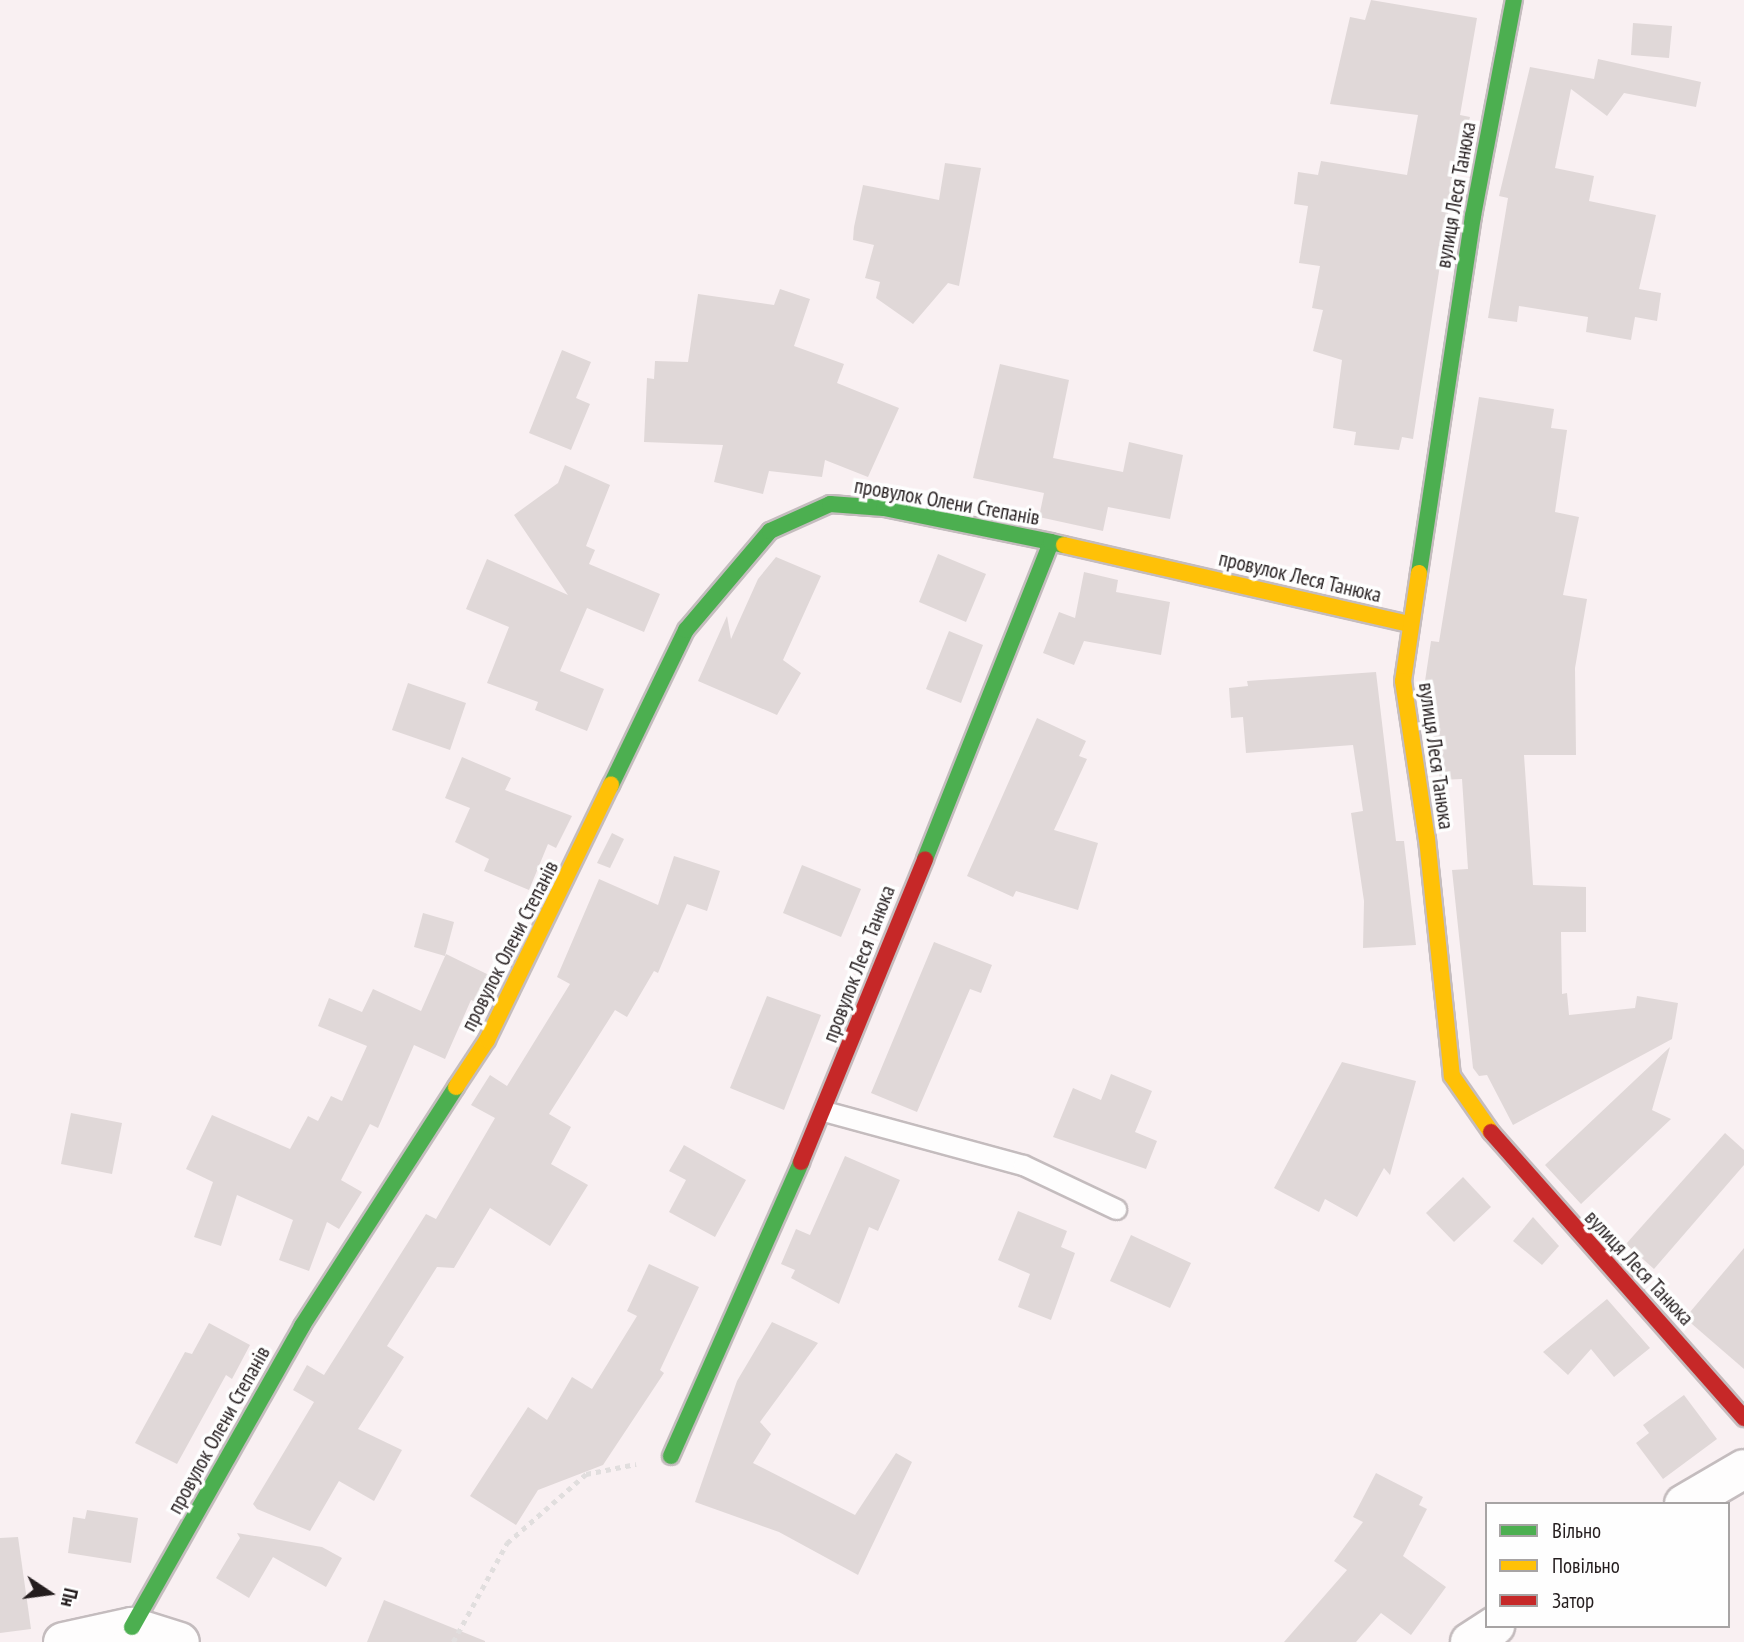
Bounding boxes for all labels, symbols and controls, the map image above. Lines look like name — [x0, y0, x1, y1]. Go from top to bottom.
street label: вулиця Леся Танюка — [1431, 120, 1481, 270]
street label: провулок Олени Степанів — [852, 473, 1042, 531]
street label: провулок Леся Танюка — [1216, 546, 1384, 608]
street label: вулиця Леся Танюка — [1413, 681, 1459, 831]
street label: провулок Олени Степанів — [456, 857, 564, 1035]
street label: провулок Леся Танюка — [817, 882, 901, 1046]
street label: вулиця Леся Танюка — [1579, 1205, 1699, 1331]
street label: провулок Олени Степанів — [162, 1342, 276, 1518]
legend — [1485, 1502, 1730, 1628]
text: Вільно — [1552, 1517, 1601, 1544]
text: Повільно — [1552, 1552, 1620, 1579]
north arrow — [14, 1558, 84, 1628]
text: Пн — [56, 1586, 83, 1609]
text: Затор — [1552, 1587, 1594, 1614]

